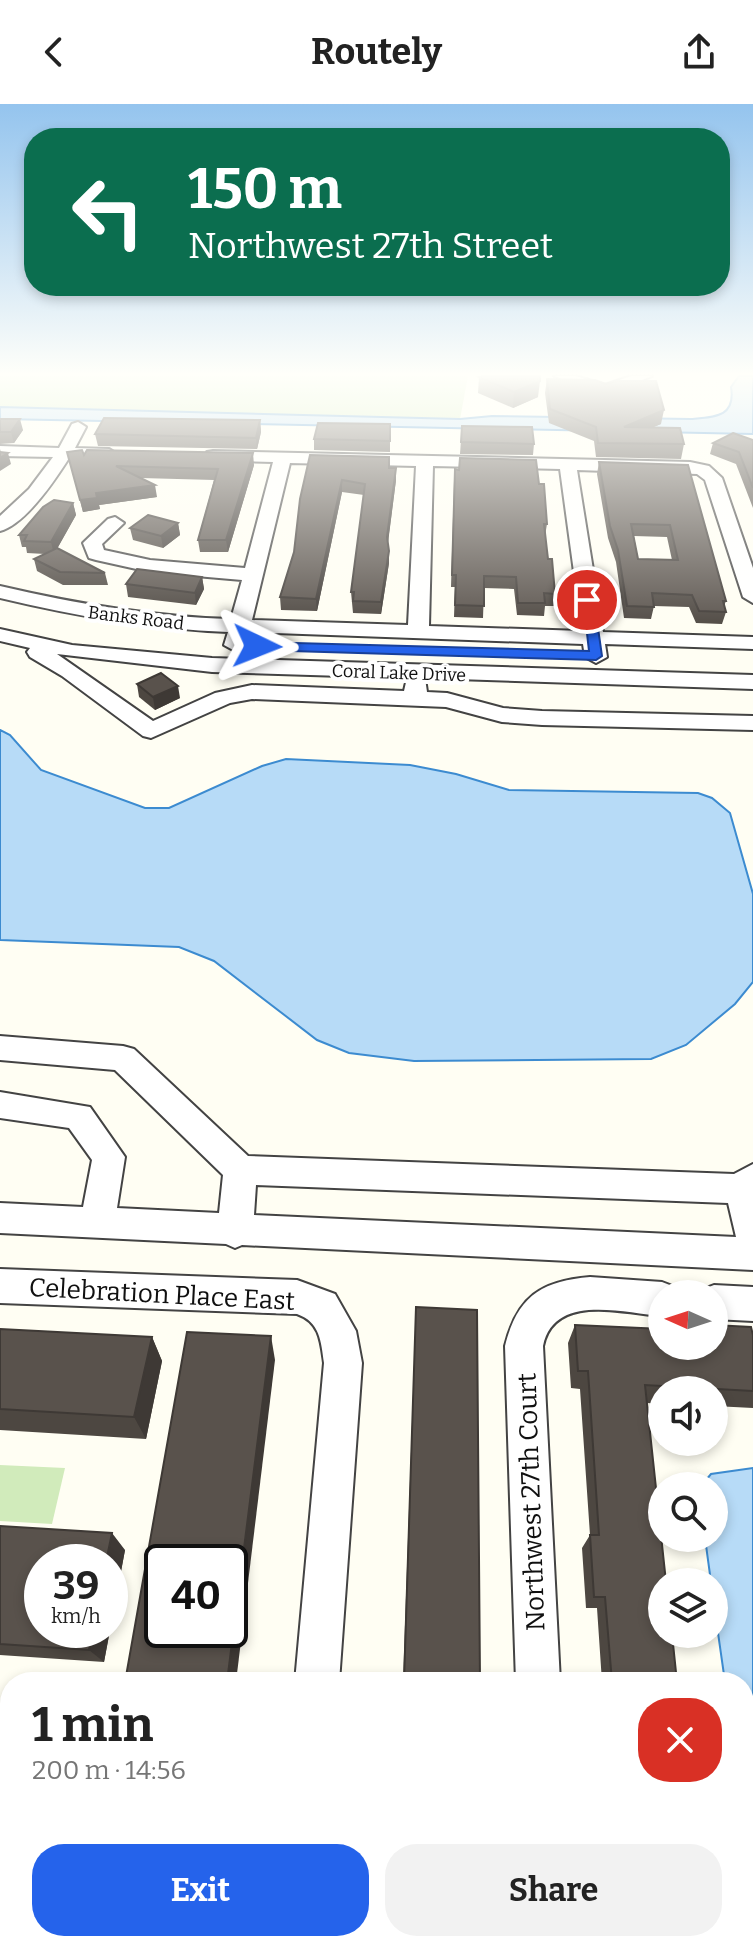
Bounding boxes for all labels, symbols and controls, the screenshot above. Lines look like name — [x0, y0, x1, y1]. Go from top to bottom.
icon: back — [32, 30, 76, 74]
text: Routely — [311, 30, 442, 74]
icon: share — [677, 30, 721, 74]
text: 150 m — [188, 156, 342, 223]
icon: left — [56, 160, 160, 264]
text: Northwest 27th Street — [188, 224, 553, 268]
pin — [553, 566, 621, 634]
icon: arrive — [565, 578, 609, 622]
street label: Banks Road — [87, 601, 186, 635]
position arrow — [215, 604, 299, 688]
street label: Coral Lake Drive — [331, 660, 467, 686]
street label: Celebration Place East — [28, 1272, 296, 1317]
north arrow — [648, 1280, 728, 1360]
map controls — [648, 1280, 728, 1648]
street label: Northwest 27th Court — [511, 1372, 551, 1632]
button: sound — [648, 1376, 728, 1456]
button: search — [648, 1472, 728, 1552]
speed limit sign: 40 — [144, 1544, 248, 1648]
text: 39 — [53, 1562, 99, 1610]
button: layers — [648, 1568, 728, 1648]
text: km/h — [51, 1604, 101, 1628]
text: 1 min — [32, 1696, 153, 1754]
button: close — [638, 1698, 722, 1782]
text: 200 m · 14:56 — [32, 1755, 186, 1786]
button: Exit — [32, 1844, 369, 1936]
button: Share — [385, 1844, 722, 1936]

